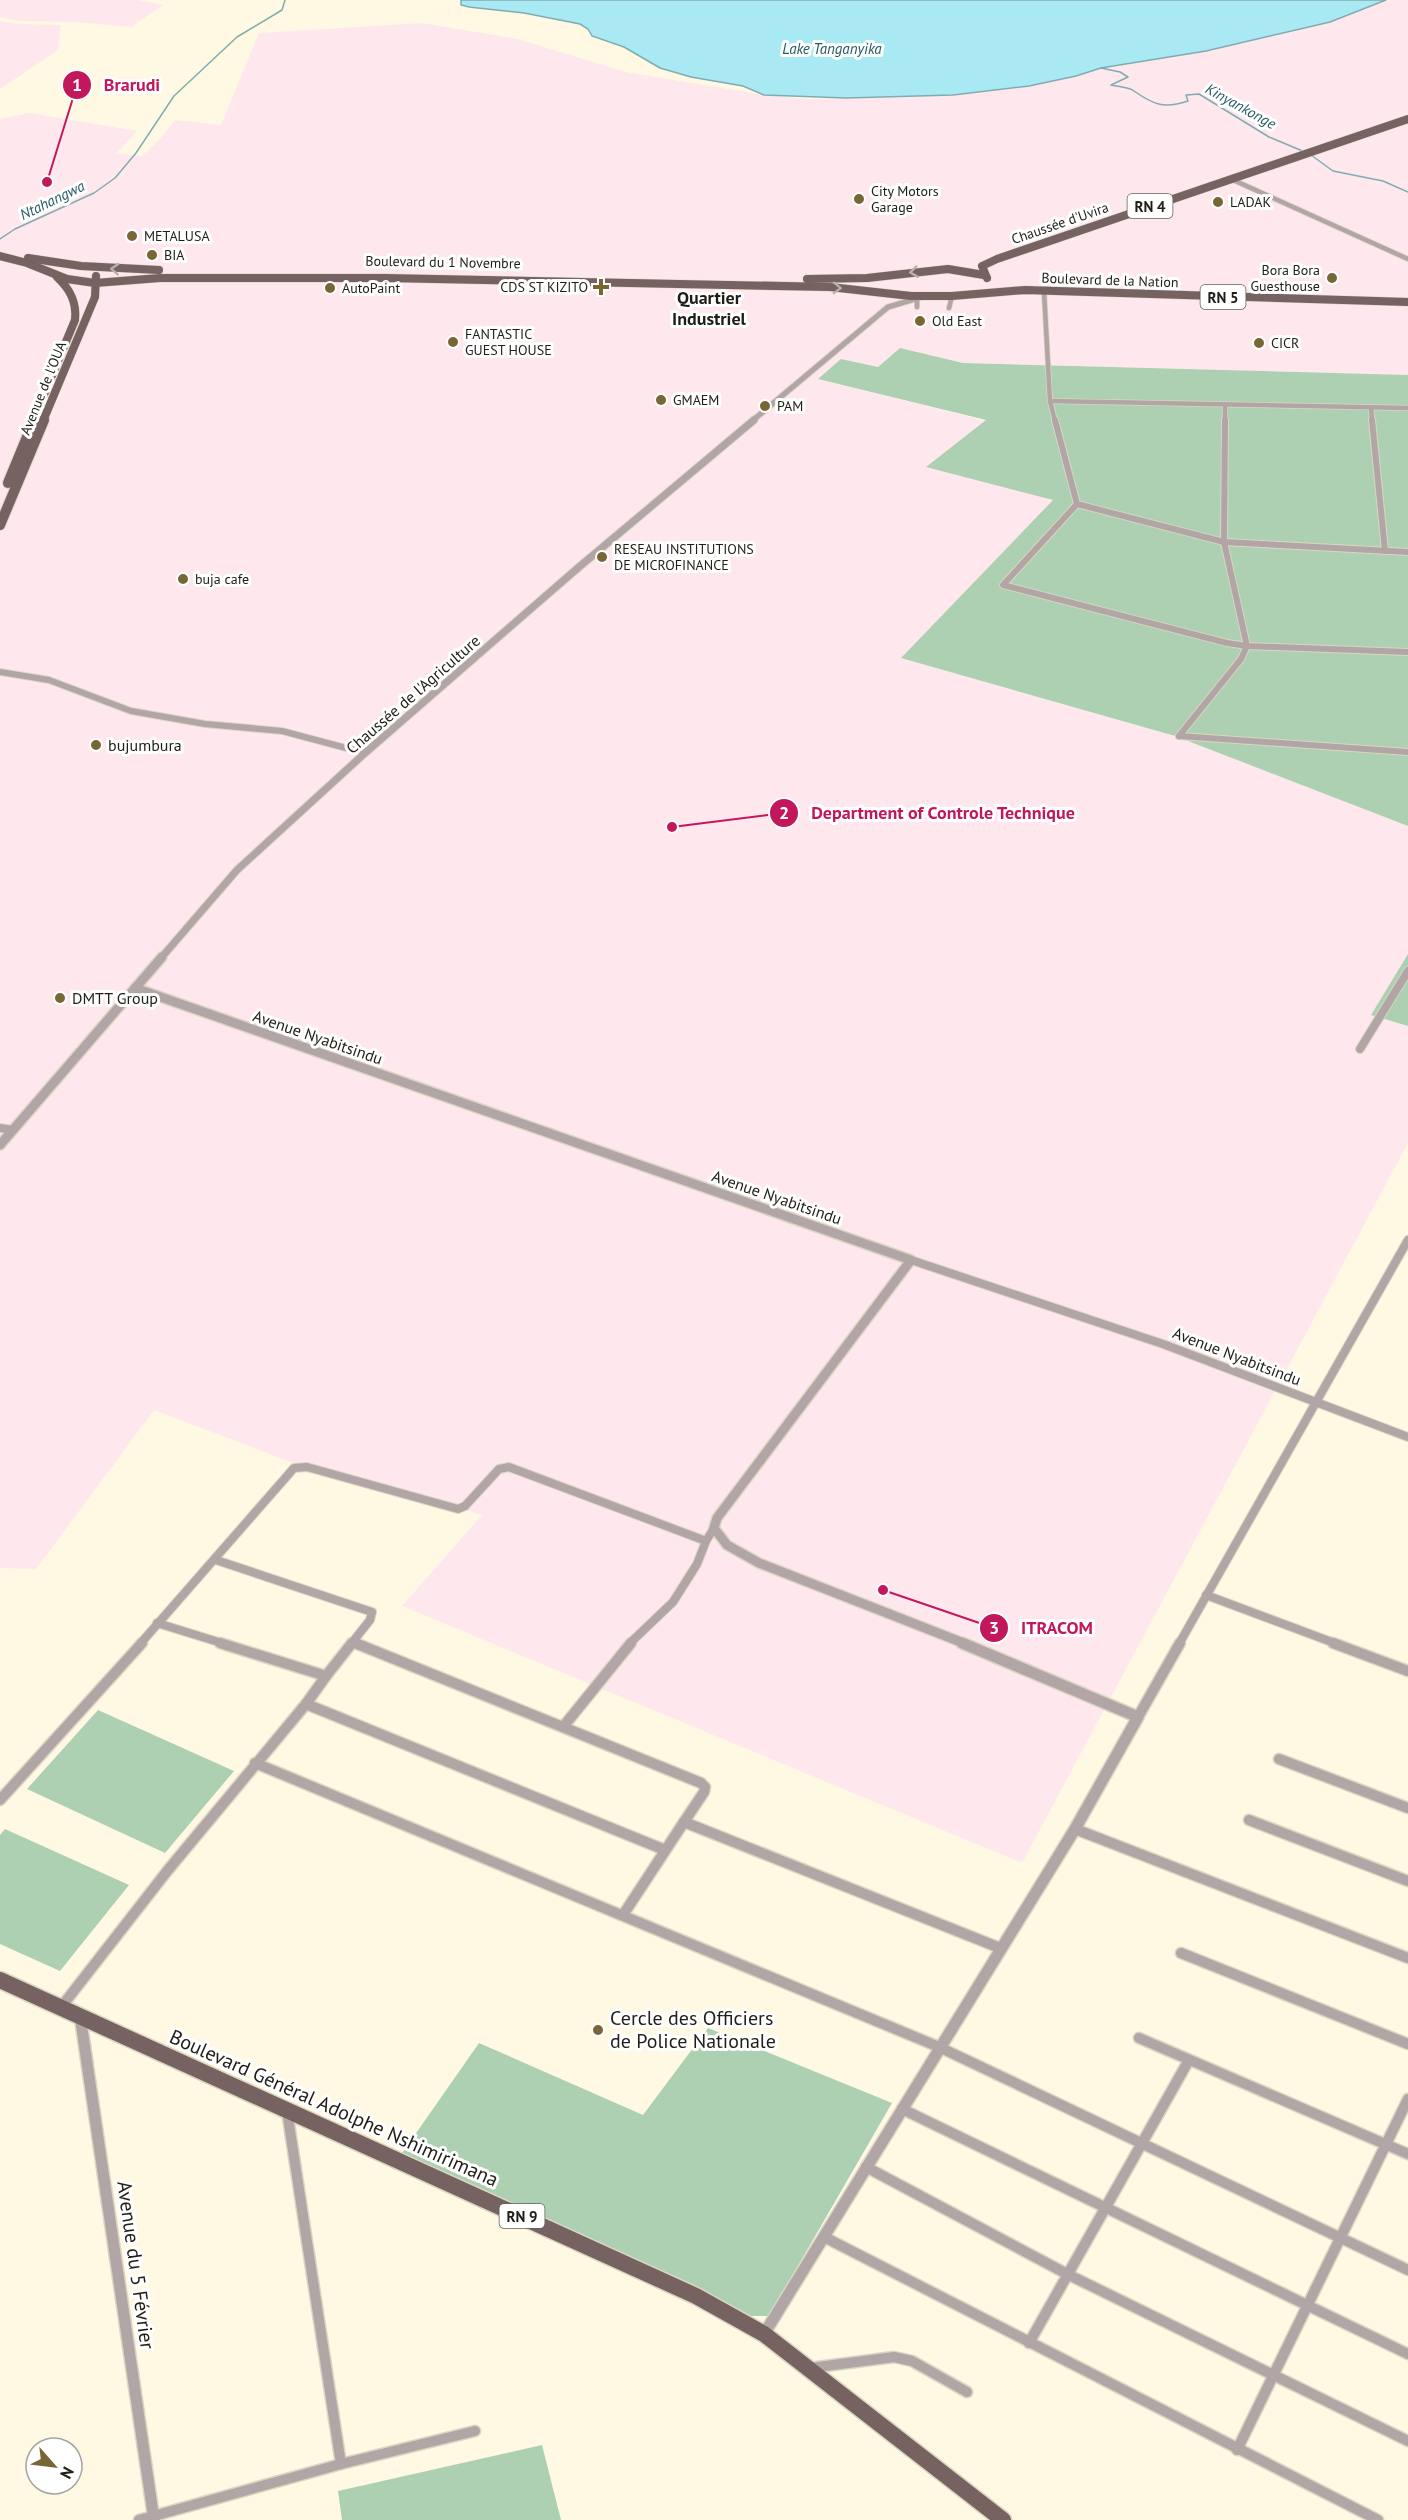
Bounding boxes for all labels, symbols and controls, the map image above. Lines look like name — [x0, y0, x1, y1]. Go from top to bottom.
water label: Lake Tanganyika — [782, 39, 882, 58]
callout: Brarudi — [62, 67, 172, 103]
text: 1 — [72, 73, 82, 96]
text: Brarudi — [104, 73, 160, 96]
water label: Kinyankonge — [1202, 79, 1280, 133]
water label: Ntahangwa — [16, 176, 88, 224]
place label: City Motors Garage — [871, 182, 939, 216]
marker: City Motors Garage — [852, 192, 866, 206]
place label: LADAK — [1230, 193, 1272, 211]
road number: RN 4 — [1128, 194, 1172, 218]
marker: LADAK — [1211, 195, 1225, 209]
street label: Chaussée d'Uvira — [1009, 198, 1111, 248]
place label: METALUSA — [144, 227, 210, 245]
marker: METALUSA — [125, 229, 139, 243]
place label: BIA — [164, 246, 185, 264]
marker: BIA — [145, 248, 159, 262]
street label: Boulevard du 1 Novembre — [365, 252, 521, 272]
place label: Bora Bora Guesthouse — [1250, 261, 1320, 295]
one-way arrow — [111, 262, 120, 275]
one-way arrow — [910, 265, 919, 278]
street label: Boulevard de la Nation — [1041, 269, 1179, 291]
marker: Bora Bora Guesthouse — [1325, 271, 1339, 285]
place label: CDS ST KIZITO — [500, 278, 588, 296]
marker: CDS ST KIZITO — [592, 278, 610, 296]
place label: AutoPaint — [342, 279, 401, 297]
marker: AutoPaint — [323, 281, 337, 295]
one-way arrow — [832, 281, 841, 294]
road number: RN 5 — [1200, 285, 1246, 309]
district label: Quartier Industriel — [672, 286, 747, 330]
place label: Old East — [932, 312, 982, 330]
marker: Old East — [913, 314, 927, 328]
place label: FANTASTIC GUEST HOUSE — [465, 325, 552, 359]
place label: CICR — [1271, 334, 1299, 352]
marker: FANTASTIC GUEST HOUSE — [446, 335, 460, 349]
marker: CICR — [1252, 336, 1266, 350]
street label: Avenue de l'OUA — [16, 338, 70, 437]
place label: GMAEM — [673, 391, 719, 409]
marker: GMAEM — [654, 393, 668, 407]
place label: PAM — [777, 397, 803, 415]
marker: PAM — [758, 399, 772, 413]
place label: RESEAU INSTITUTIONS DE MICROFINANCE — [614, 540, 754, 574]
marker: RESEAU INSTITUTIONS DE MICROFINANCE — [595, 550, 609, 564]
place label: buja cafe — [195, 570, 249, 588]
marker: buja cafe — [176, 572, 190, 586]
street label: Chaussée de l'Agriculture — [342, 630, 484, 758]
place label: bujumbura — [108, 735, 182, 755]
marker: bujumbura — [89, 738, 103, 752]
callout: Department of Controle Technique — [769, 795, 1087, 831]
text: 2 — [779, 801, 789, 824]
text: Department of Controle Technique — [811, 801, 1075, 824]
place label: DMTT Group — [72, 988, 158, 1008]
marker: DMTT Group — [53, 991, 67, 1005]
street label: Avenue Nyabitsindu — [251, 1005, 385, 1069]
street label: Avenue Nyabitsindu — [710, 1165, 844, 1229]
street label: Avenue Nyabitsindu — [1170, 1322, 1304, 1390]
callout: ITRACOM — [979, 1610, 1105, 1646]
text: 3 — [989, 1616, 999, 1639]
text: ITRACOM — [1021, 1616, 1093, 1639]
place label: Cercle des Officiers de Police Nationale — [610, 2005, 776, 2054]
street label: Boulevard Général Adolphe Nshimirimana — [166, 2023, 502, 2193]
marker: Cercle des Officiers de Police Nationale — [591, 2023, 605, 2037]
street label: Avenue du 5 Février — [111, 2179, 161, 2351]
road number: RN 9 — [500, 2204, 544, 2228]
north arrow — [24, 2436, 84, 2496]
text: N — [56, 2464, 79, 2482]

